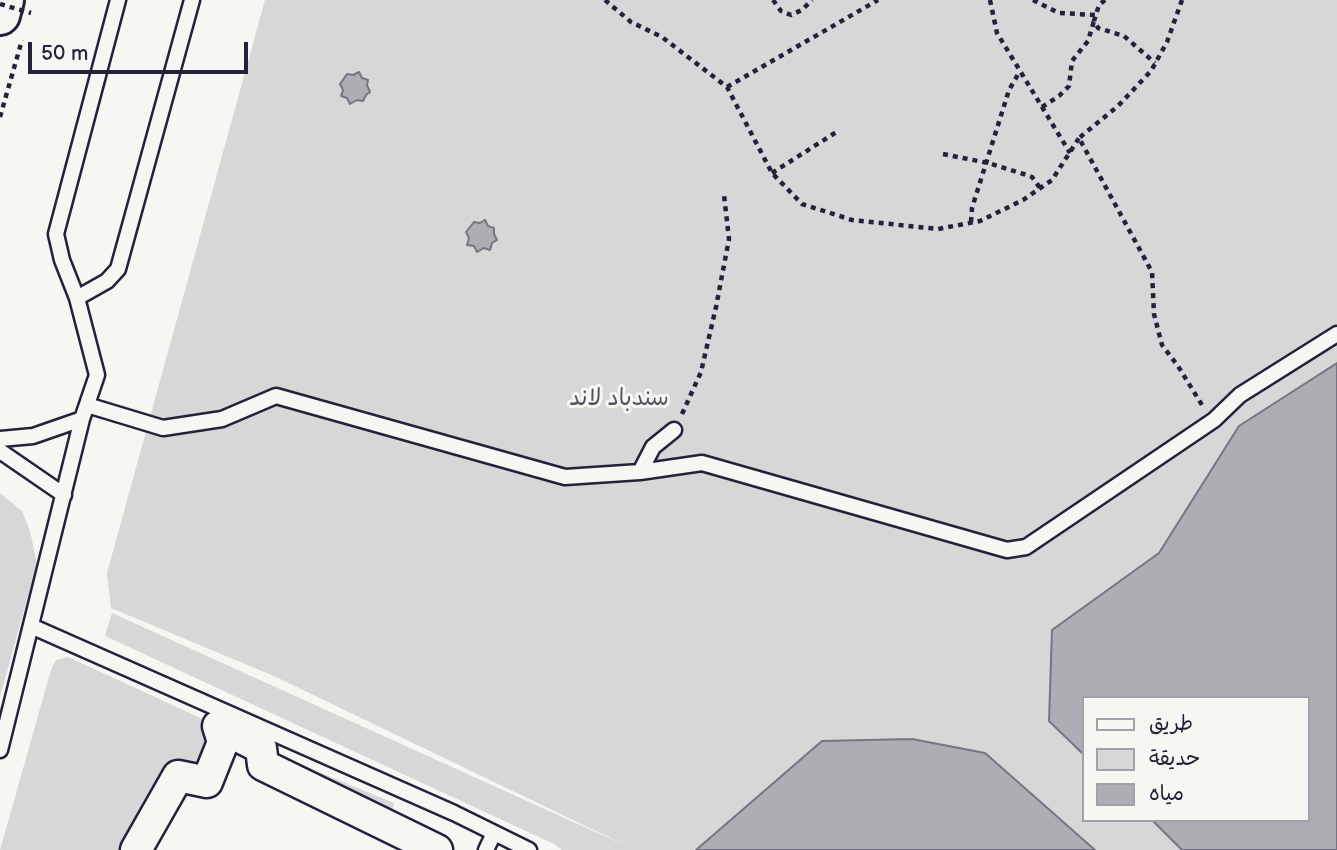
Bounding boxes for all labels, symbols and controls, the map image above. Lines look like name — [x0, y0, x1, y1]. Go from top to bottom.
scale bar — [32, 28, 252, 72]
text: 50 m — [41, 41, 88, 66]
park label: سندباد لاند — [569, 385, 669, 413]
legend — [1082, 696, 1309, 822]
text: طريق — [1149, 711, 1193, 736]
text: حديقة — [1149, 746, 1200, 771]
text: مياه — [1149, 781, 1184, 806]

